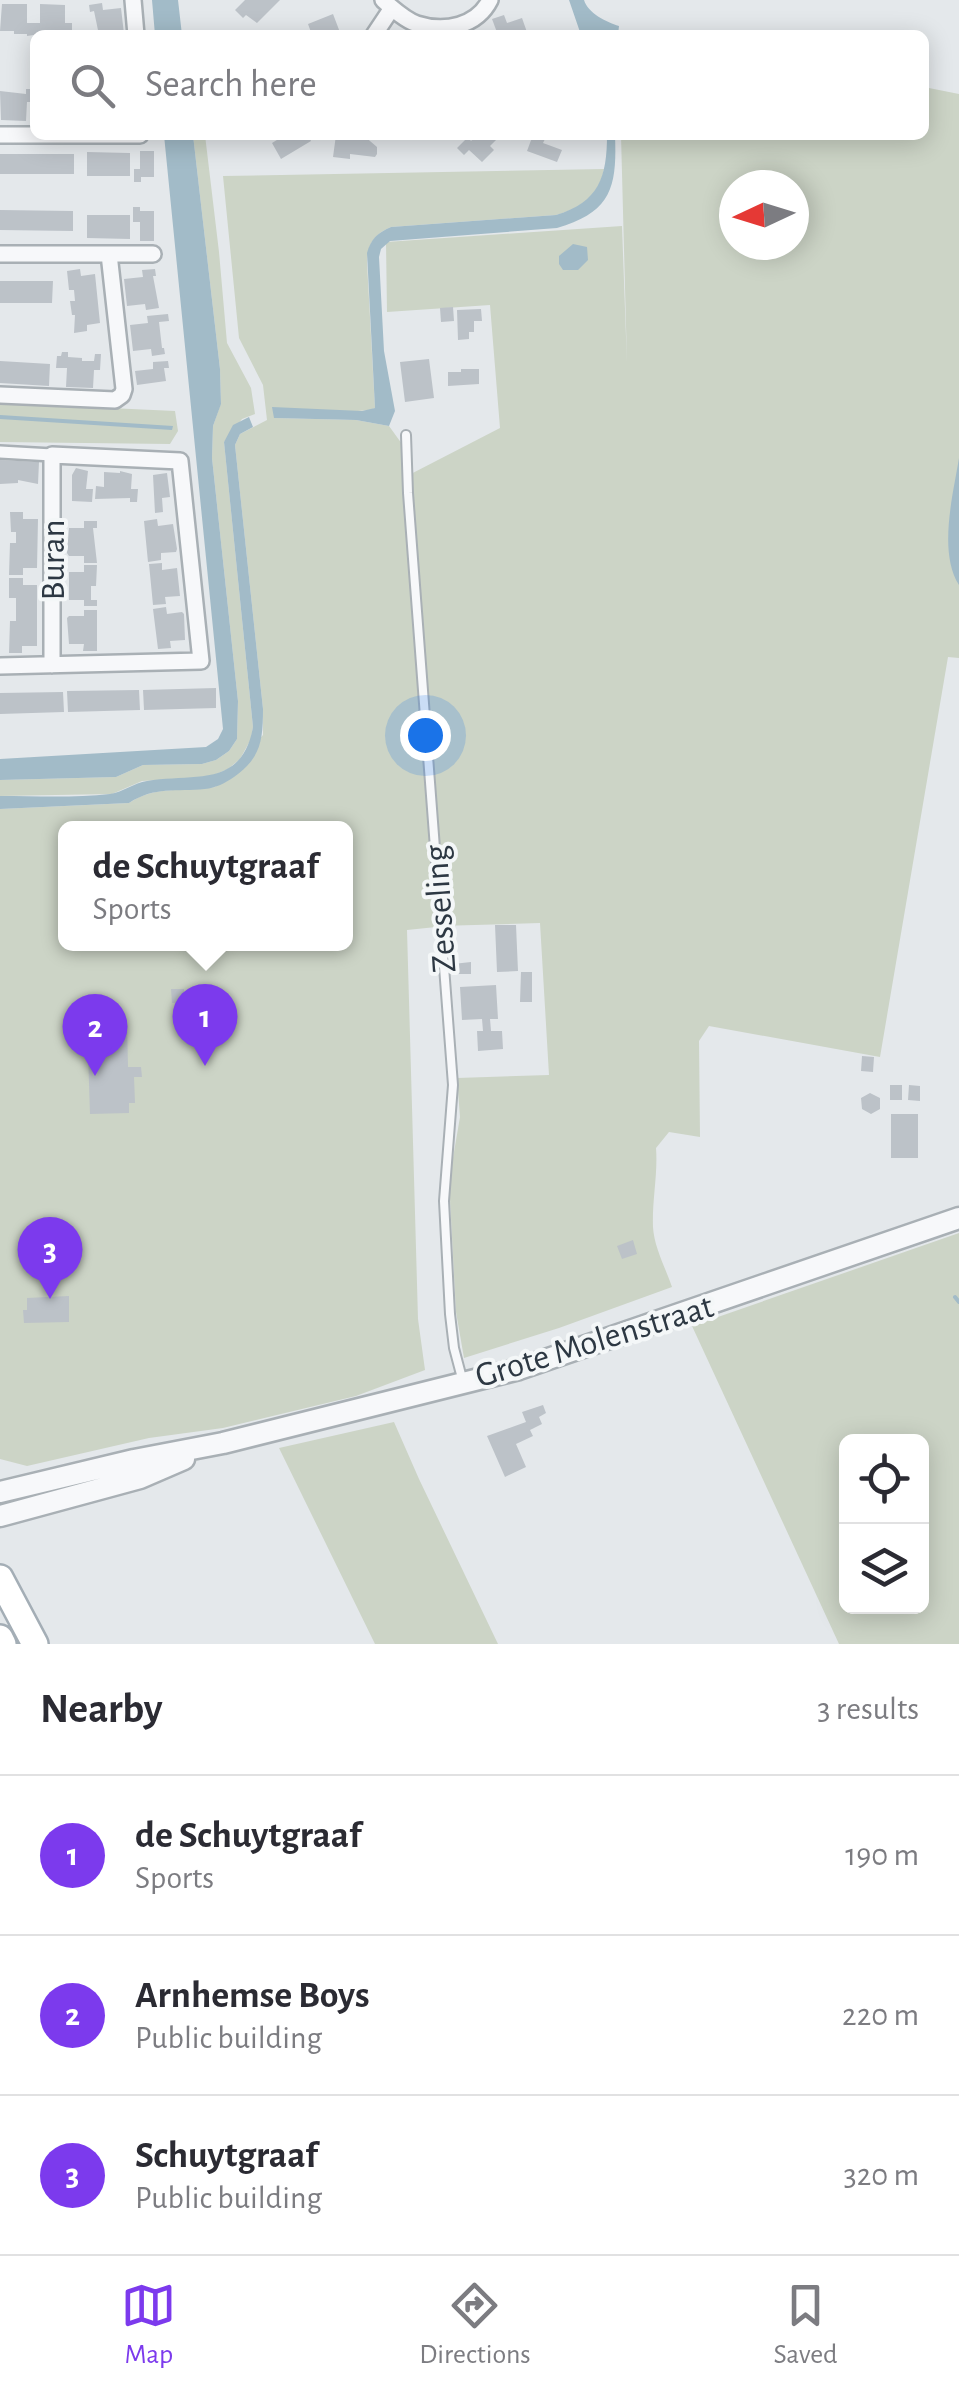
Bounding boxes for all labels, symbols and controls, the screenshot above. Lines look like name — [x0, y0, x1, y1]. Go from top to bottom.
search box — [30, 30, 929, 140]
icon: search — [65, 58, 120, 113]
text: Search here — [145, 66, 317, 104]
north arrow — [719, 170, 809, 260]
street label: Buran — [36, 519, 71, 601]
your location — [400, 710, 451, 761]
popup — [58, 821, 353, 951]
street label: Zesseling — [419, 844, 462, 974]
text: de Schuytgraaf — [92, 848, 319, 886]
text: Sports — [92, 893, 172, 925]
pin: 1 — [172, 984, 238, 1066]
pin: 2 — [62, 994, 128, 1076]
pin: 3 — [18, 1216, 82, 1299]
street label: Grote Molenstraat — [471, 1289, 718, 1394]
map controls — [839, 1434, 929, 1614]
button: locate — [839, 1434, 929, 1524]
button: layers — [839, 1524, 929, 1614]
text: Nearby — [40, 1688, 163, 1730]
text: 3 results — [817, 1693, 919, 1725]
text: de Schuytgraaf — [135, 1817, 361, 1855]
text: 1 — [67, 1839, 78, 1871]
text: 190 m — [845, 1839, 919, 1871]
text: Sports — [135, 1862, 214, 1894]
text: Arnhemse Boys — [135, 1977, 370, 2015]
text: 2 — [65, 1999, 80, 2031]
text: 220 m — [842, 1999, 919, 2031]
text: Public building — [135, 2022, 322, 2054]
text: Schuytgraaf — [135, 2137, 318, 2175]
text: 3 — [66, 2159, 79, 2191]
text: 320 m — [843, 2159, 919, 2191]
text: Public building — [135, 2182, 322, 2214]
tab: Map — [121, 2278, 176, 2372]
tab: Directions — [419, 2278, 531, 2372]
tab: Saved — [774, 2278, 838, 2372]

